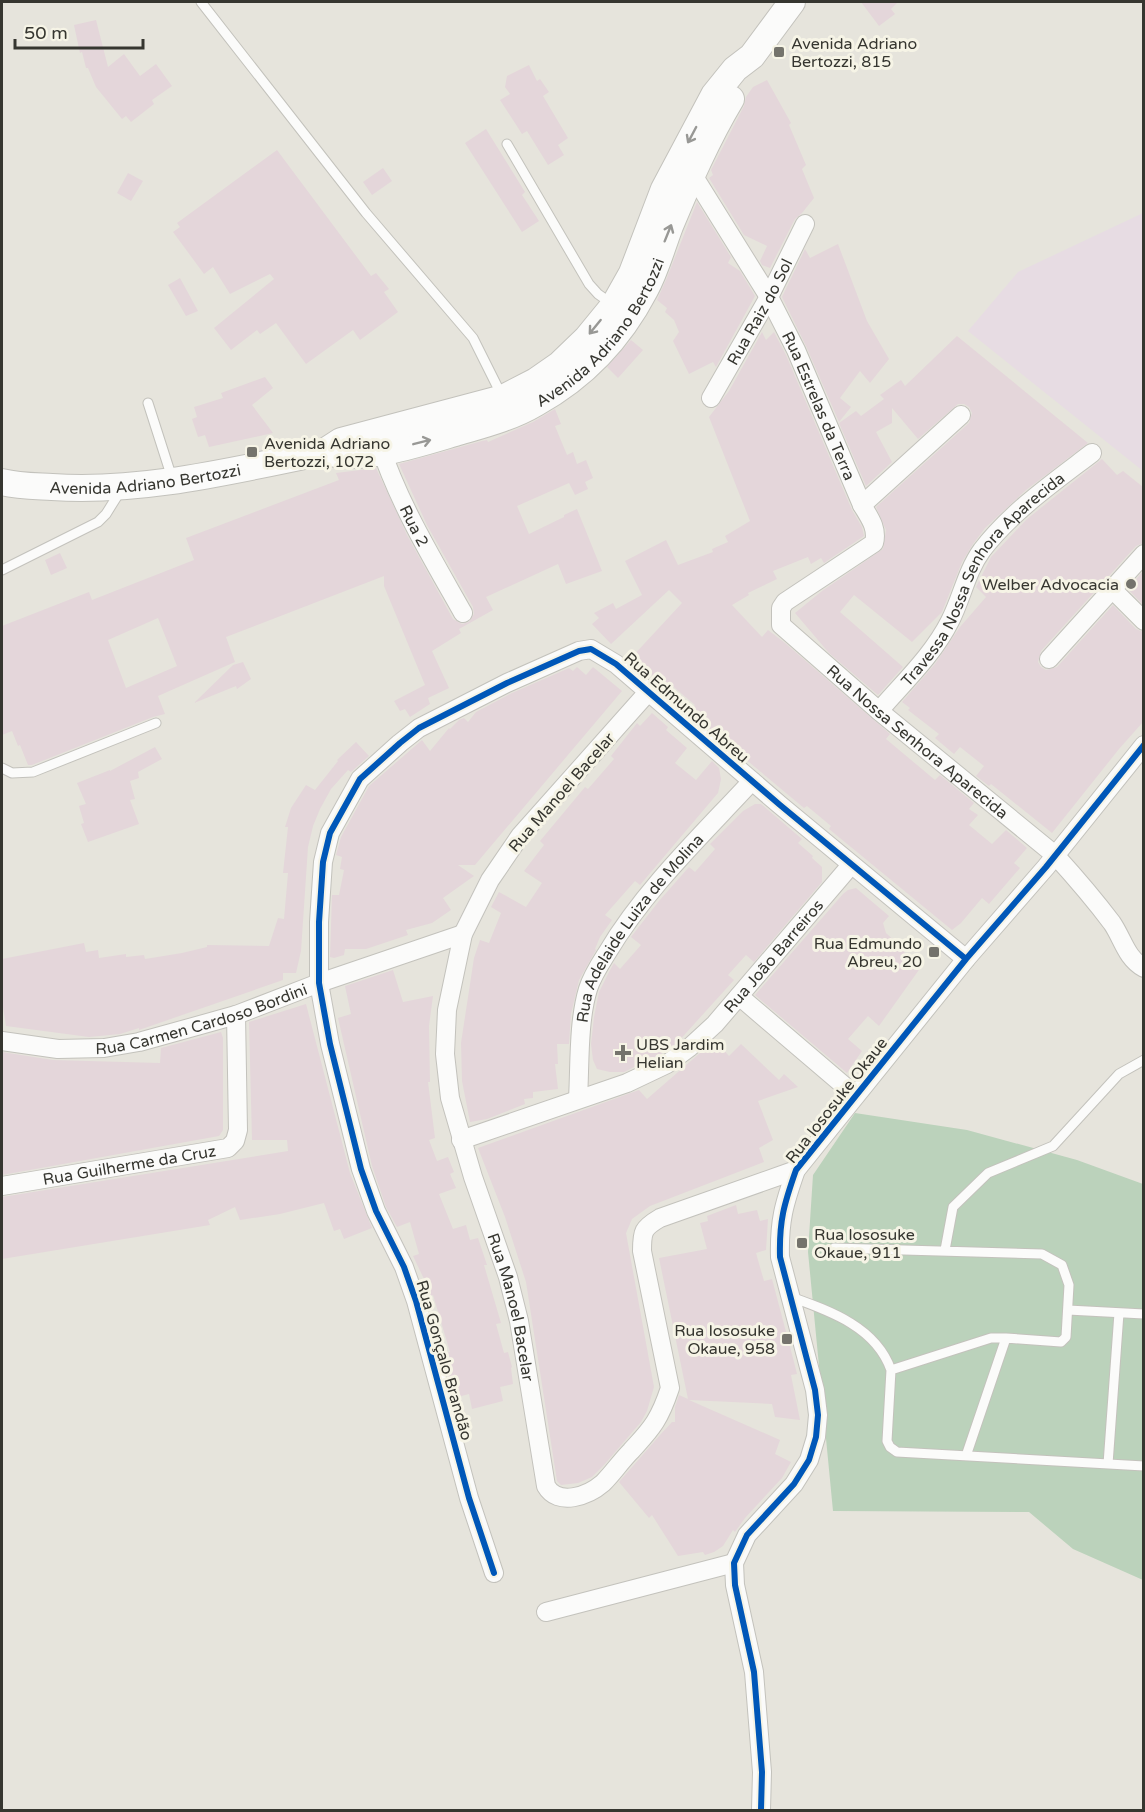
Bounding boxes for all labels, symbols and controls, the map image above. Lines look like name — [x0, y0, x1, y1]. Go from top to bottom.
scale bar — [15, 12, 142, 50]
text: 50 m — [24, 22, 68, 44]
place label: Avenida Adriano Bertozzi, 815 — [791, 34, 917, 72]
marker: Avenida Adriano Bertozzi, 815 — [772, 45, 786, 59]
one-way arrow — [685, 126, 697, 144]
one-way arrow — [663, 224, 674, 242]
street label: Avenida Adriano Bertozzi — [533, 255, 669, 412]
street label: Rua Raiz do Sol — [723, 256, 797, 369]
one-way arrow — [589, 319, 602, 335]
street label: Rua Estrelas da Terra — [777, 328, 859, 483]
place label: Avenida Adriano Bertozzi, 1072 — [264, 434, 390, 472]
one-way arrow — [412, 435, 431, 447]
marker: Avenida Adriano Bertozzi, 1072 — [245, 445, 259, 459]
street label: Avenida Adriano Bertozzi — [49, 460, 243, 499]
street label: Travessa Nossa Senhora Aparecida — [897, 468, 1069, 691]
street label: Rua 2 — [395, 502, 433, 550]
place label: Welber Advocacia — [982, 575, 1119, 595]
marker: Welber Advocacia — [1124, 577, 1138, 591]
street label: Rua Edmundo Abreu — [620, 648, 753, 767]
street label: Rua Nossa Senhora Aparecida — [822, 661, 1012, 824]
street label: Rua Manoel Bacelar — [504, 728, 620, 857]
street label: Rua Adelaide Luiza de Molina — [573, 830, 708, 1024]
street label: Rua João Barreiros — [720, 896, 828, 1017]
place label: Rua Edmundo Abreu, 20 — [814, 934, 922, 972]
marker: Rua Edmundo Abreu, 20 — [927, 945, 941, 959]
street label: Rua Carmen Cardoso Bordini — [95, 980, 310, 1059]
street label: Rua Iososuke Okaue — [781, 1034, 892, 1167]
place label: UBS Jardim Helian — [636, 1035, 724, 1073]
marker: UBS Jardim Helian — [614, 1044, 632, 1062]
street label: Rua Guilherme da Cruz — [41, 1141, 217, 1190]
place label: Rua Iososuke Okaue, 911 — [814, 1225, 915, 1263]
street label: Rua Manoel Bacelar — [482, 1231, 538, 1384]
marker: Rua Iososuke Okaue, 911 — [795, 1236, 809, 1250]
street label: Rua Gonçalo Brandão — [412, 1278, 477, 1443]
place label: Rua Iososuke Okaue, 958 — [674, 1321, 775, 1359]
marker: Rua Iososuke Okaue, 958 — [780, 1332, 794, 1346]

